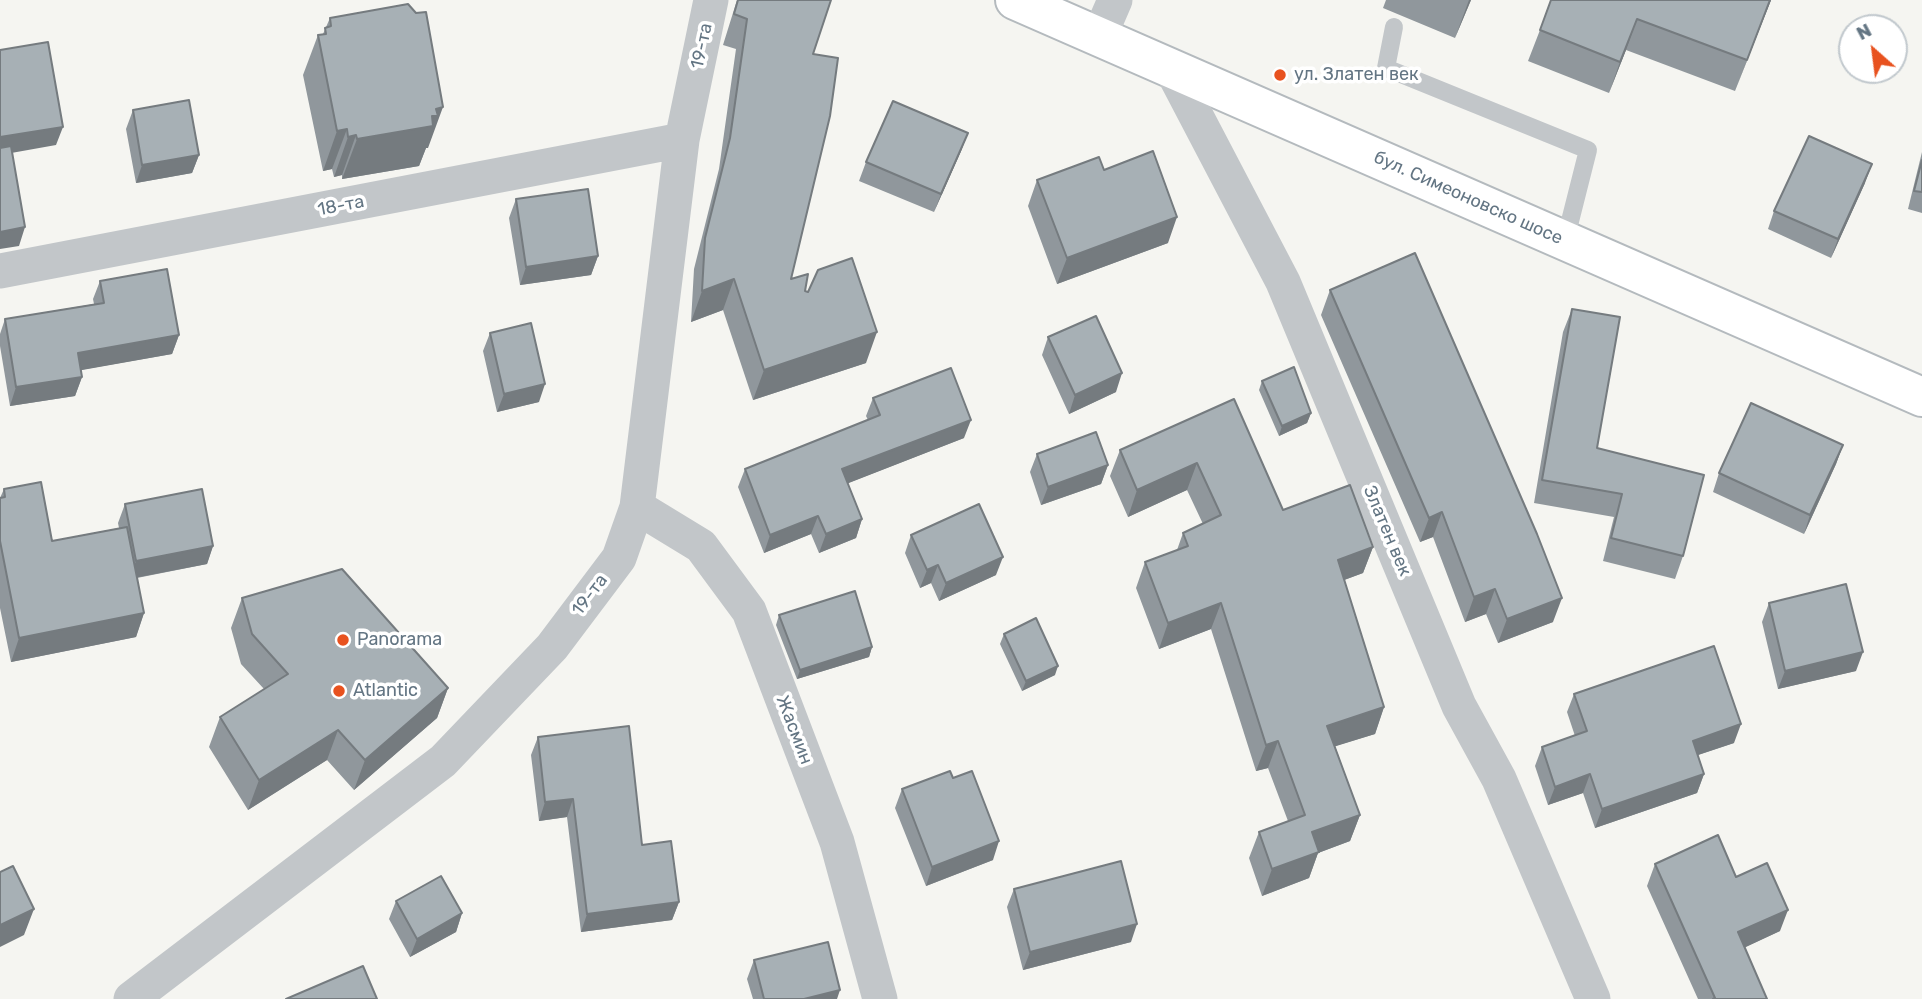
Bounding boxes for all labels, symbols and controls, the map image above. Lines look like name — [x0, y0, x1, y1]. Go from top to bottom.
north arrow — [1838, 14, 1908, 84]
text: N — [1852, 18, 1875, 45]
street label: 19-та — [687, 21, 717, 71]
place label: ул. Златен век — [1294, 64, 1419, 86]
marker: ул. Златен век — [1272, 67, 1288, 83]
street label: бул. Симеоновско шосе — [1370, 147, 1566, 249]
street label: 18-та — [316, 191, 366, 221]
street label: Златен век — [1358, 483, 1416, 579]
street label: 19-та — [568, 570, 612, 620]
place label: Panorama — [357, 629, 442, 651]
marker: Panorama — [335, 632, 351, 648]
place label: Atlantic — [353, 680, 418, 702]
marker: Atlantic — [331, 683, 347, 699]
street label: Жасмин — [771, 693, 817, 767]

